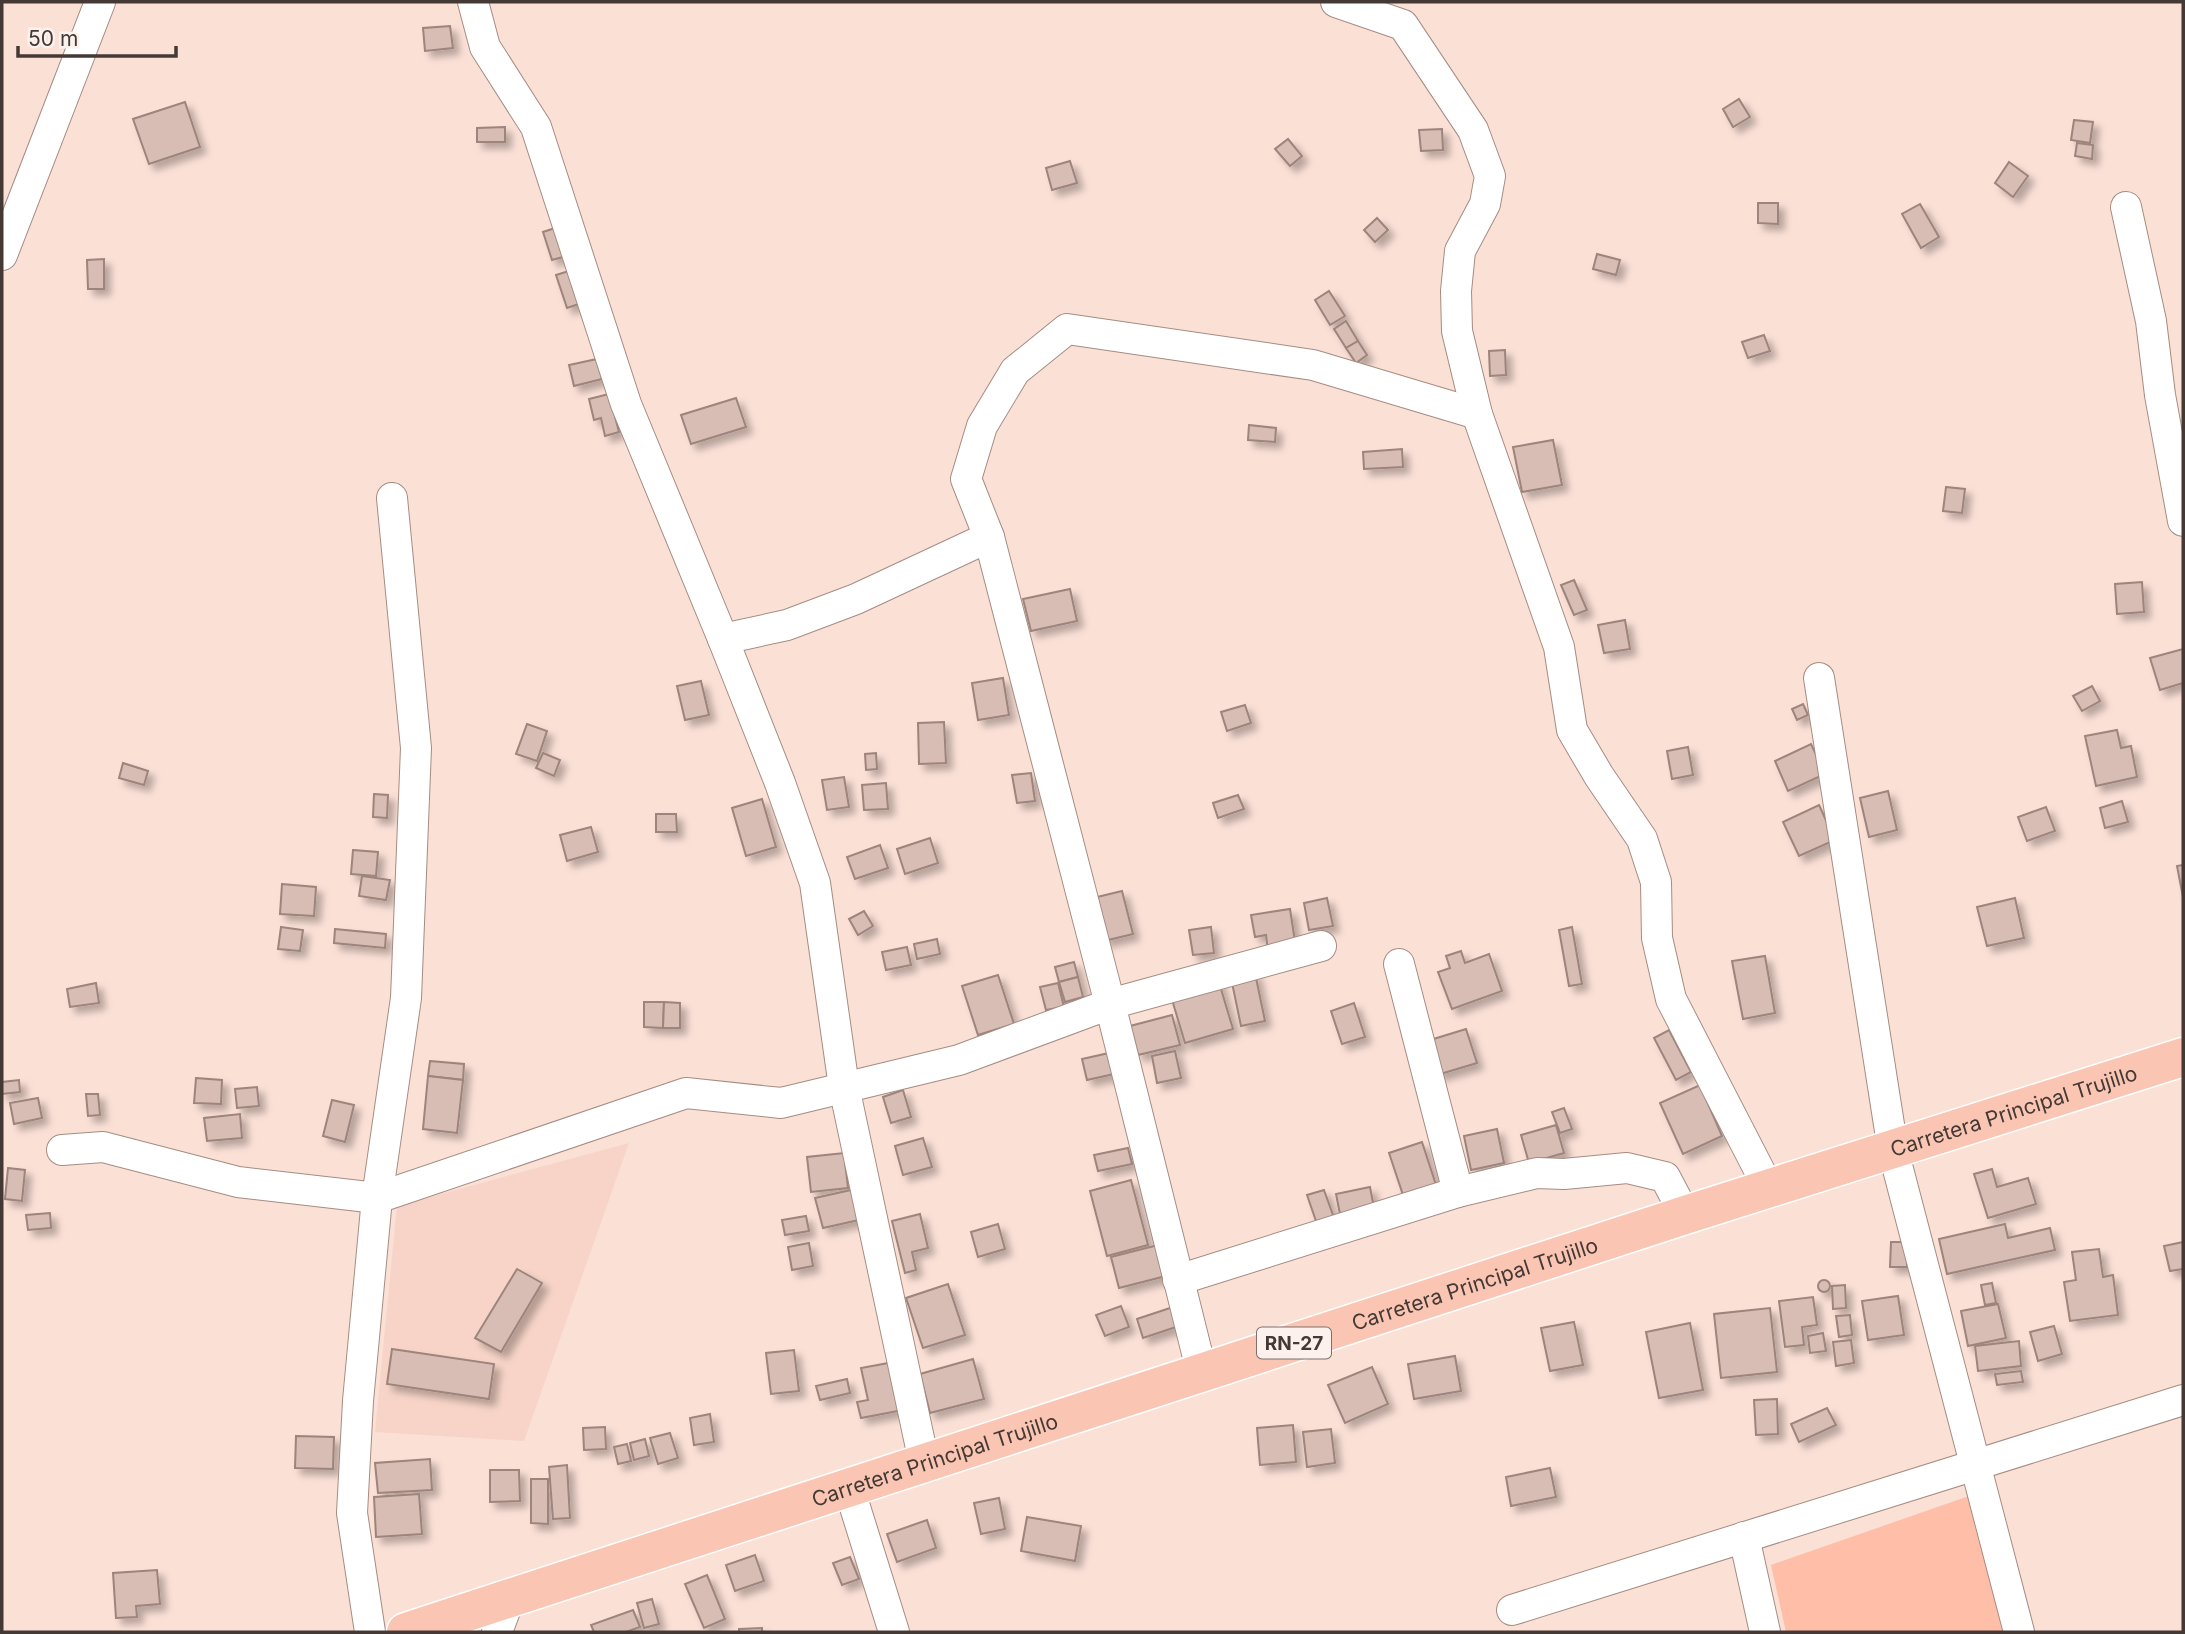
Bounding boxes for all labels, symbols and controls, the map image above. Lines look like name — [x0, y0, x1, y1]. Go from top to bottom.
scale bar — [18, 14, 175, 58]
text: 50 m — [28, 26, 78, 51]
street label: Carretera Principal Trujillo — [1887, 1060, 2140, 1162]
street label: Carretera Principal Trujillo — [1348, 1232, 1601, 1335]
road number: RN-27 — [1257, 1328, 1331, 1358]
street label: Carretera Principal Trujillo — [808, 1408, 1061, 1511]

